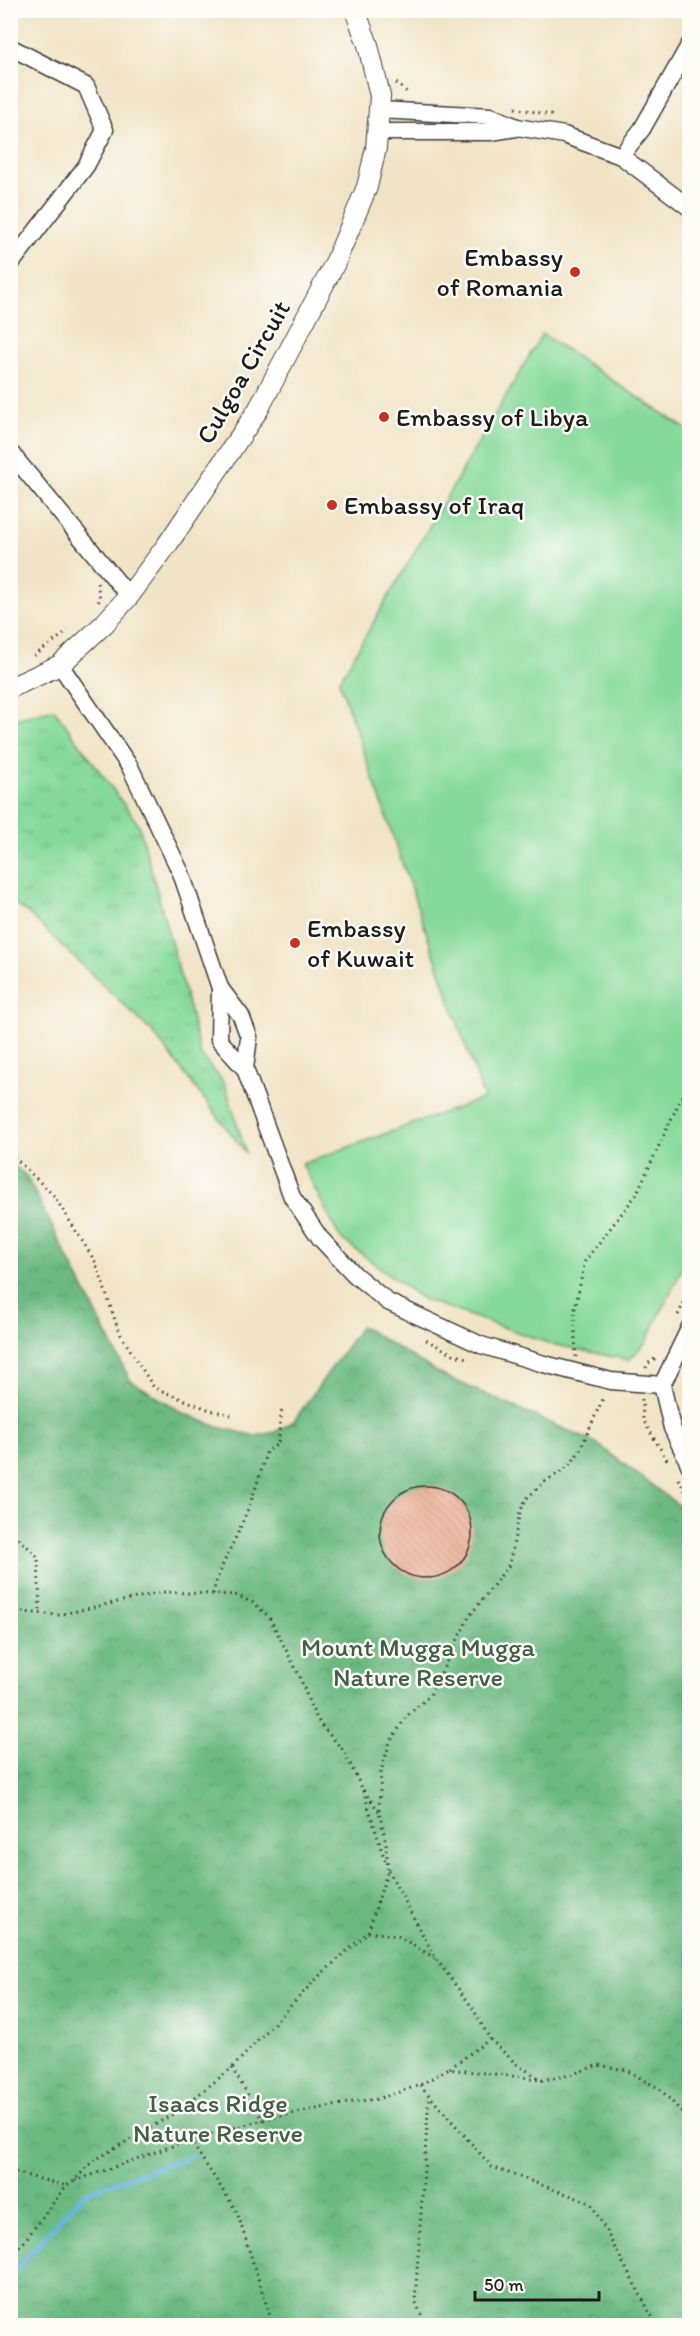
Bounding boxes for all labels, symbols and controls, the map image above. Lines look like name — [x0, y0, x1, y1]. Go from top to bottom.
place label: Embassy of Romania — [437, 241, 563, 303]
marker: Embassy of Romania — [568, 265, 582, 279]
street label: Culgoa Circuit — [189, 294, 297, 449]
place label: Embassy of Libya — [396, 401, 589, 433]
marker: Embassy of Libya — [377, 410, 391, 424]
place label: Embassy of Iraq — [344, 489, 524, 521]
marker: Embassy of Iraq — [325, 498, 339, 512]
place label: Embassy of Kuwait — [307, 912, 415, 974]
marker: Embassy of Kuwait — [288, 936, 302, 950]
park label: Mount Mugga Mugga Nature Reserve — [301, 1631, 536, 1693]
park label: Isaacs Ridge Nature Reserve — [133, 2087, 303, 2149]
scale bar — [475, 2264, 600, 2302]
text: 50 m — [484, 2274, 524, 2296]

